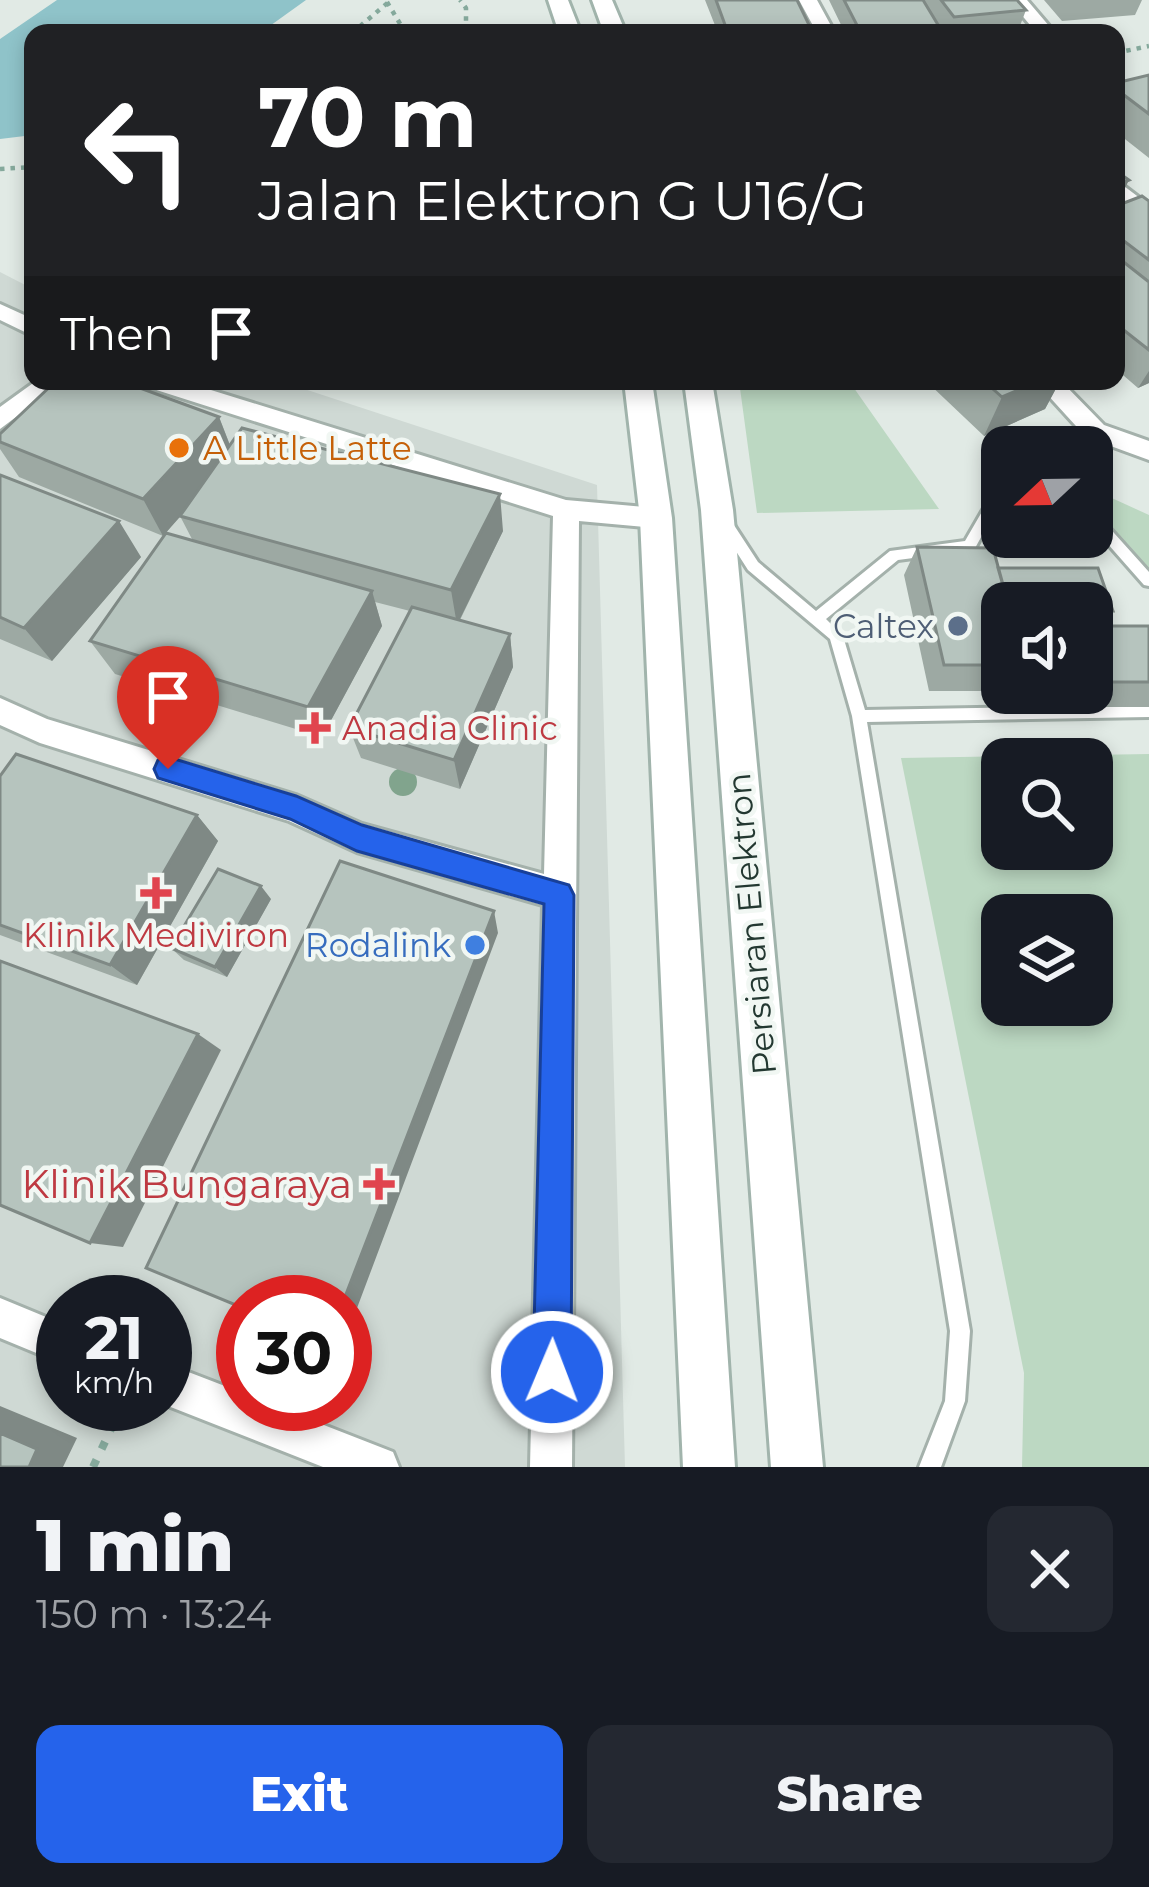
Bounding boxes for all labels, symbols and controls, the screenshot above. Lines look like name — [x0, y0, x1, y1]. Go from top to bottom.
text: 70 m — [258, 66, 477, 168]
icon: left — [60, 72, 216, 228]
text: Jalan Elektron G U16/G — [258, 168, 867, 234]
icon: arrive — [198, 300, 264, 366]
text: Then — [60, 306, 174, 361]
north arrow — [981, 426, 1113, 558]
map controls — [981, 426, 1113, 1026]
place label: A Little Latte — [203, 428, 412, 468]
marker: A Little Latte — [166, 435, 192, 461]
button: sound — [981, 582, 1113, 714]
place label: Caltex — [833, 606, 934, 646]
marker: Caltex — [945, 613, 971, 639]
pin — [117, 646, 219, 769]
icon: arrive — [135, 664, 201, 730]
place label: Anadia Clinic — [342, 708, 558, 748]
marker: Anadia Clinic — [299, 712, 331, 744]
button: search — [981, 738, 1113, 870]
street label: Persiaran Elektron — [718, 771, 784, 1077]
marker: Klinik Mediviron — [140, 877, 172, 909]
button: layers — [981, 894, 1113, 1026]
place label: Klinik Mediviron — [23, 915, 289, 955]
place label: Rodalink — [305, 925, 451, 965]
marker: Rodalink — [462, 932, 488, 958]
place label: Klinik Bungaraya — [21, 1160, 352, 1208]
marker: Klinik Bungaraya — [363, 1168, 395, 1200]
speed limit sign: 30 — [216, 1275, 372, 1431]
text: 21 — [85, 1301, 143, 1374]
position arrow — [489, 1309, 615, 1435]
text: km/h — [74, 1364, 154, 1401]
text: 1 min — [36, 1501, 234, 1589]
button: close — [987, 1506, 1113, 1632]
text: 150 m · 13:24 — [36, 1590, 271, 1638]
button: Exit — [36, 1725, 563, 1863]
button: Share — [587, 1725, 1113, 1863]

